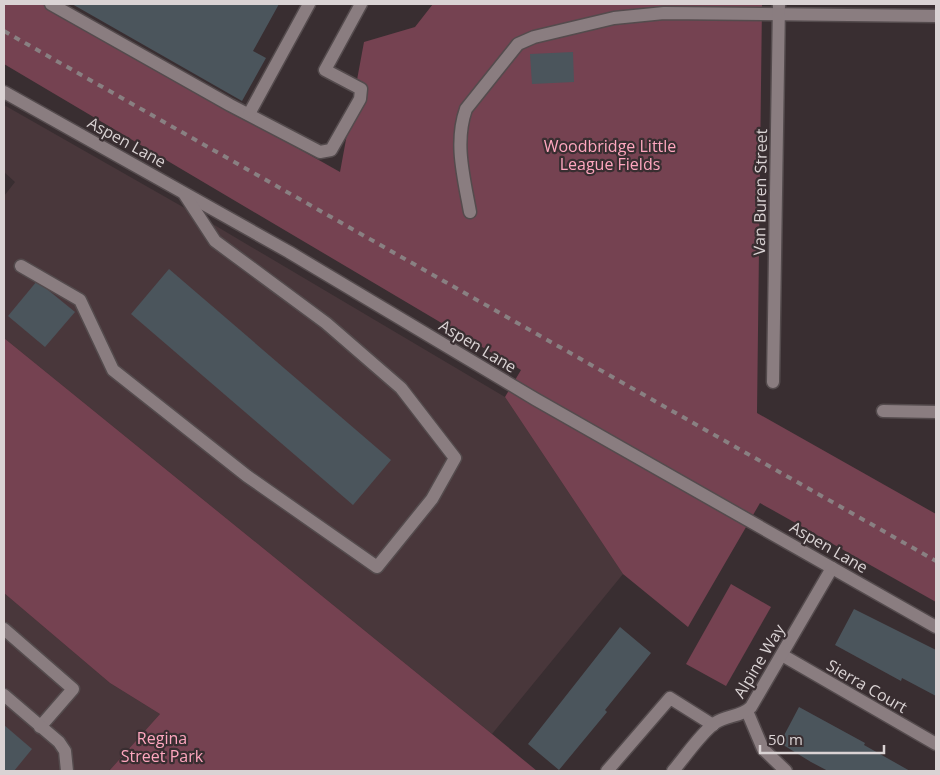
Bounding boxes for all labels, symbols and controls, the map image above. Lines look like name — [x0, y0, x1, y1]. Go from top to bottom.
street label: Aspen Lane — [84, 111, 170, 173]
street label: Van Buren Street — [748, 128, 772, 256]
park label: Woodbridge Little League Fields — [544, 135, 676, 175]
street label: Aspen Lane — [435, 314, 521, 378]
street label: Aspen Lane — [786, 516, 872, 578]
street label: Alpine Way — [728, 619, 790, 702]
street label: Sierra Court — [823, 654, 912, 718]
scale bar — [760, 722, 884, 754]
park label: Regina Street Park — [121, 727, 204, 767]
text: 50 m — [768, 729, 803, 749]

